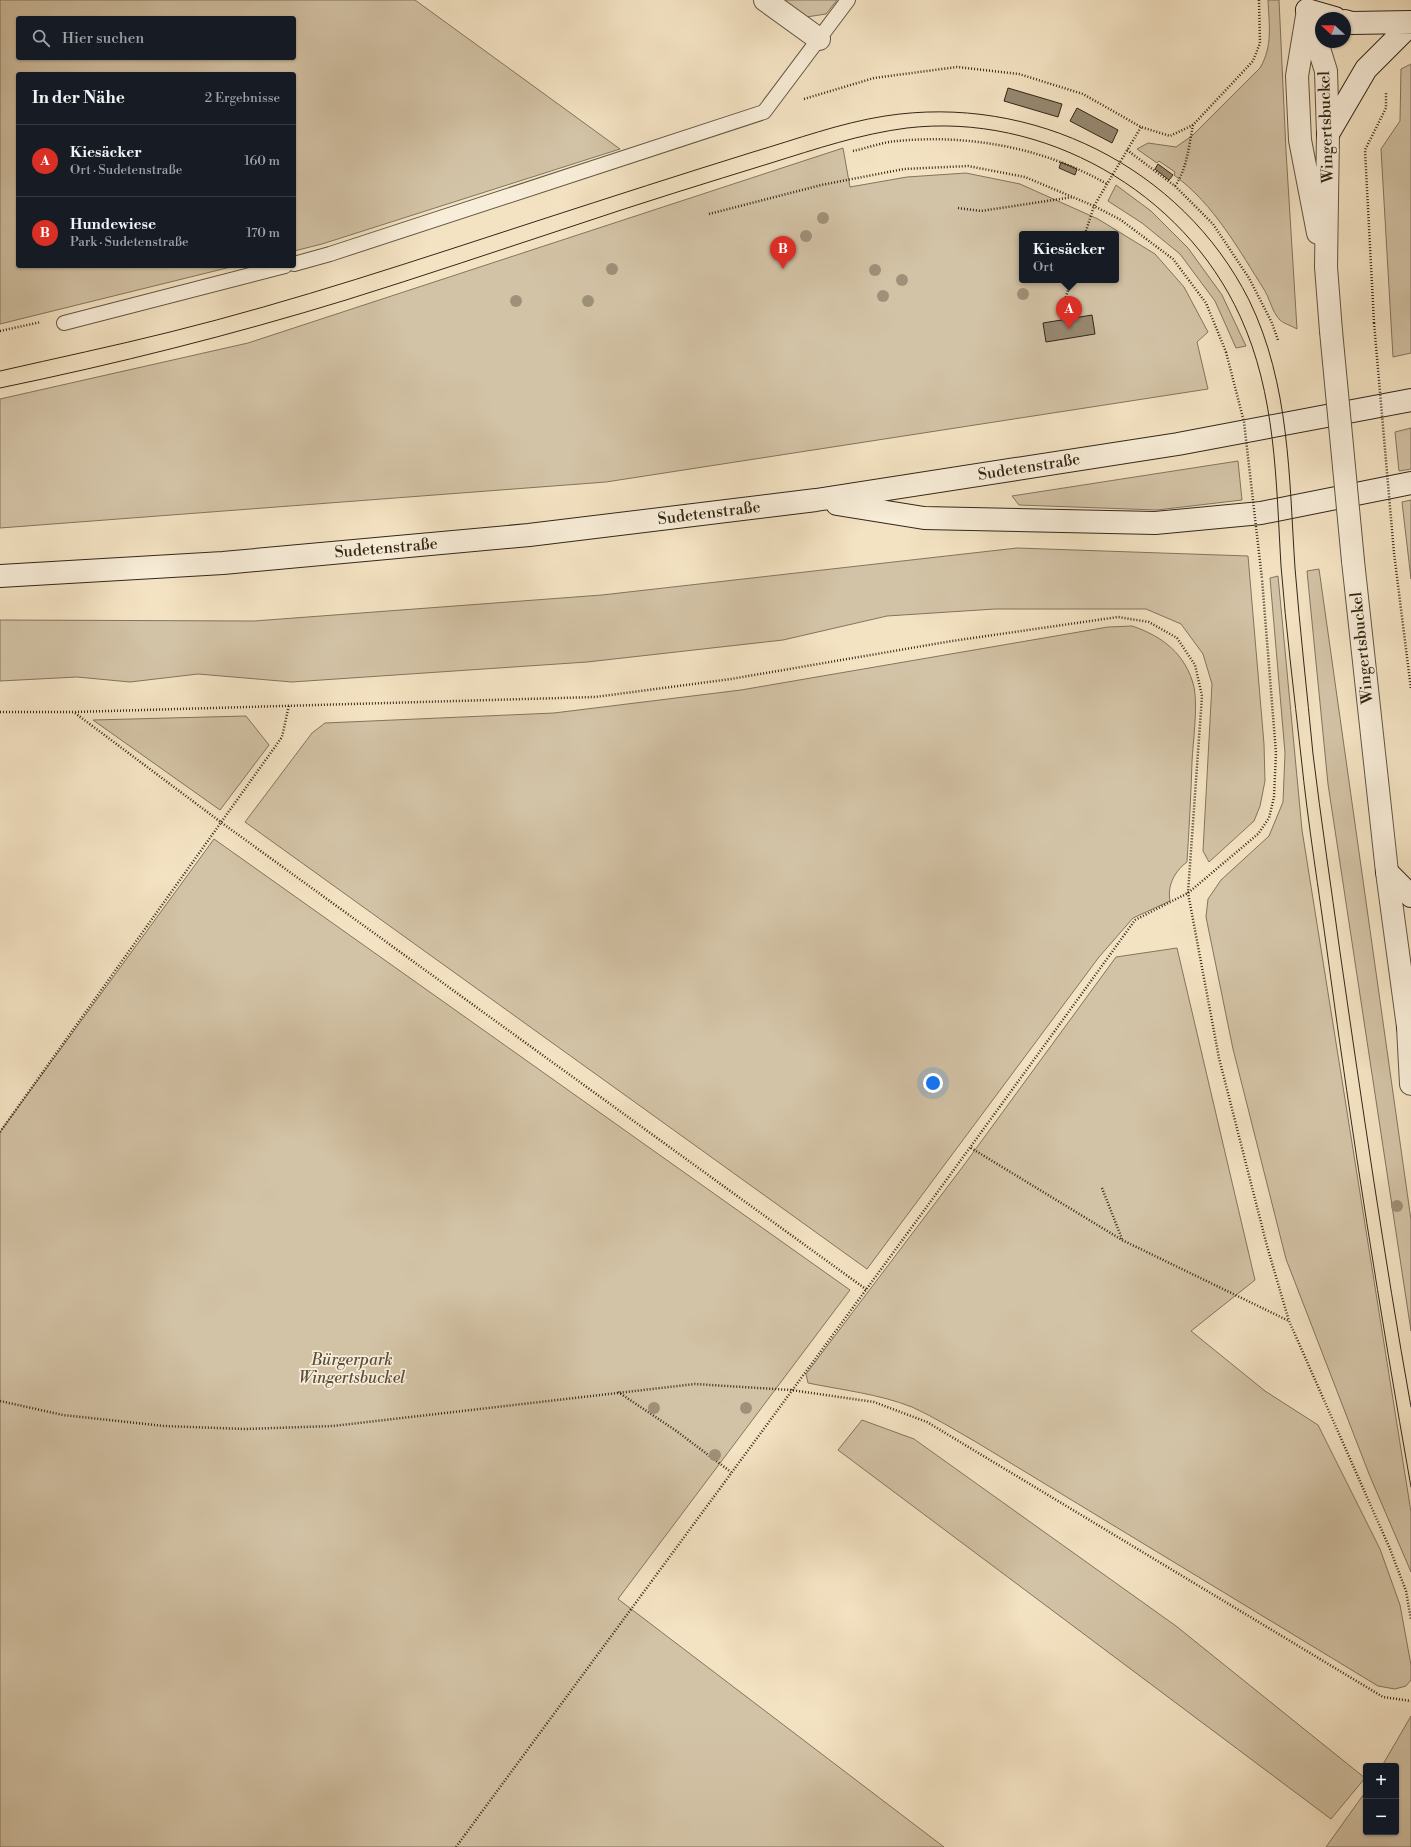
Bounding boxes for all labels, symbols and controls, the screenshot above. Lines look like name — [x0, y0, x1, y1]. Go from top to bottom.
north arrow — [1315, 12, 1351, 48]
search box — [16, 16, 296, 60]
icon: search — [30, 27, 52, 49]
text: Hier suchen — [62, 29, 144, 48]
street label: Wingertsbuckel — [1314, 70, 1338, 184]
text: In der Nähe — [32, 87, 125, 109]
text: 2 Ergebnisse — [205, 90, 280, 106]
text: Kiesäcker — [70, 143, 142, 162]
text: A — [40, 153, 50, 169]
text: 160 m — [244, 153, 280, 169]
text: Ort · Sudetenstraße — [70, 162, 182, 178]
text: Hundewiese — [70, 215, 156, 234]
text: B — [40, 225, 50, 241]
text: 170 m — [246, 225, 280, 241]
popup — [1019, 231, 1119, 283]
text: Park · Sudetenstraße — [70, 234, 189, 250]
pin: B — [770, 236, 796, 269]
text: Kiesäcker — [1033, 240, 1105, 259]
text: Ort — [1033, 259, 1054, 275]
pin: A — [1056, 296, 1082, 329]
street label: Sudetenstraße — [976, 449, 1082, 485]
street label: Sudetenstraße — [656, 497, 762, 529]
street label: Sudetenstraße — [334, 534, 438, 562]
street label: Wingertsbuckel — [1346, 591, 1378, 706]
your location — [923, 1073, 943, 1093]
park label: Bürgerpark Wingertsbuckel — [299, 1350, 406, 1388]
map controls — [1363, 1763, 1399, 1835]
button: + — [1363, 1763, 1399, 1799]
button: − — [1363, 1799, 1399, 1835]

